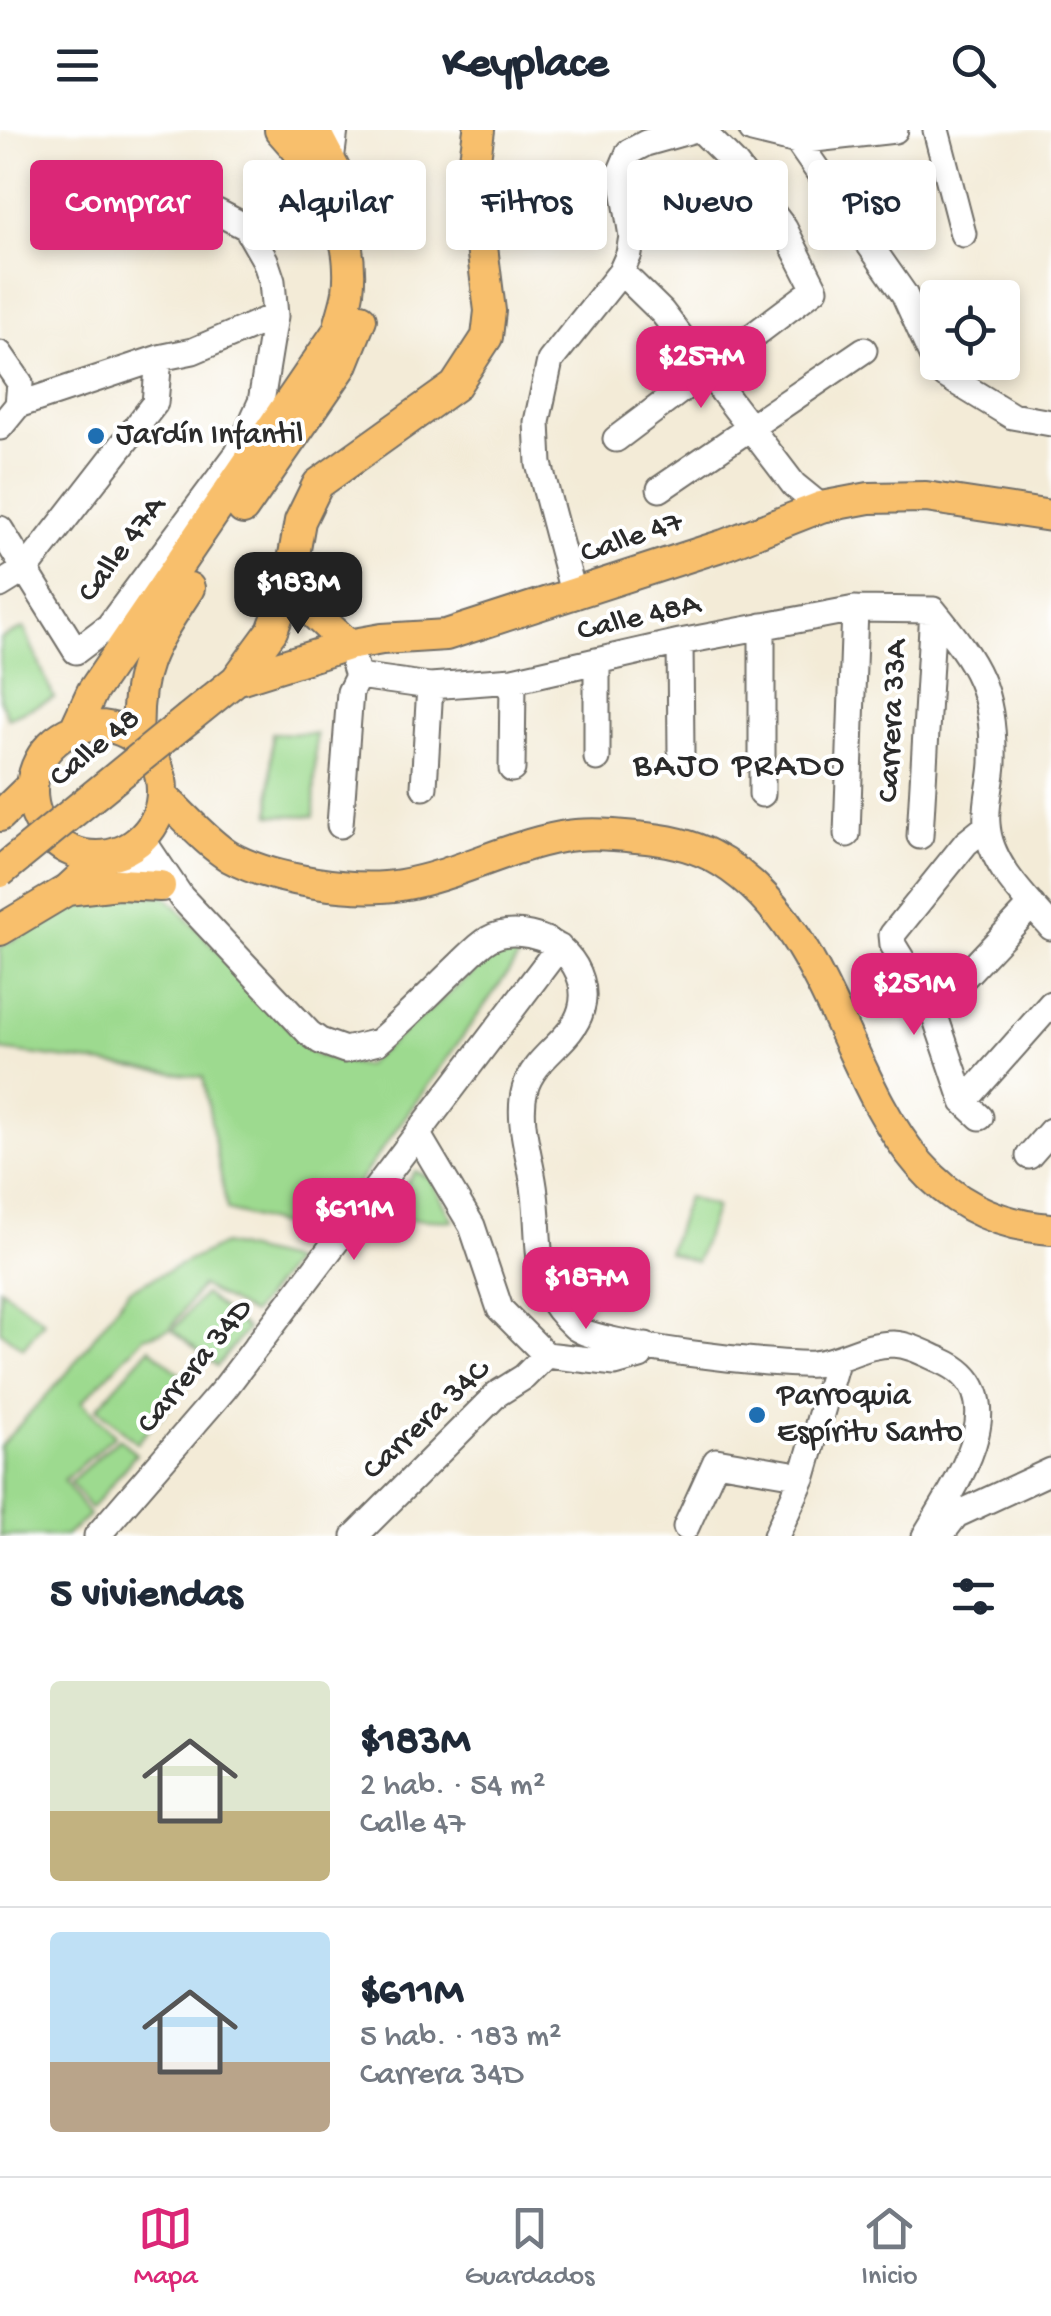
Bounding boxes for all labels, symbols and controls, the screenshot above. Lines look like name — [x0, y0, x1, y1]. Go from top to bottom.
icon: menu — [50, 38, 105, 93]
icon: search — [946, 38, 1001, 93]
text: Keyplace — [443, 39, 608, 92]
chip: Comprar — [30, 160, 223, 250]
chip: Alquilar — [243, 160, 426, 250]
chip: Filtros — [446, 160, 607, 250]
chip: Nuevo — [627, 160, 788, 250]
chip: Piso — [808, 160, 936, 250]
map controls — [920, 280, 1020, 380]
button: locate — [920, 280, 1020, 380]
pin: $257M — [631, 326, 771, 411]
text: $257M — [658, 339, 744, 377]
place label: Jardín Infantil — [116, 417, 303, 455]
marker: Jardín Infantil — [85, 425, 107, 447]
street label: Calle 47A — [71, 487, 177, 611]
street label: Calle 47 — [576, 503, 689, 574]
pin: $183M — [228, 552, 368, 637]
text: $183M — [256, 565, 340, 603]
street label: Calle 48A — [574, 586, 706, 652]
street label: Carrera 33A — [871, 636, 917, 803]
street label: Calle 48 — [43, 701, 149, 797]
district label: BAJO PRADO — [632, 747, 847, 788]
pin: $251M — [844, 953, 984, 1038]
text: $251M — [873, 966, 955, 1004]
pin: $611M — [284, 1178, 424, 1263]
text: $611M — [315, 1191, 393, 1229]
pin: $187M — [516, 1247, 656, 1332]
text: $187M — [544, 1260, 628, 1298]
street label: Carrera 34D — [130, 1291, 262, 1443]
street label: Carrera 34C — [356, 1351, 500, 1489]
place label: Parroquia Espíritu Santo — [776, 1378, 963, 1453]
marker: Parroquia Espíritu Santo — [746, 1404, 768, 1426]
icon: filters — [946, 1569, 1001, 1624]
text: 5 viviendas — [50, 1572, 242, 1621]
text: $183M — [360, 1719, 470, 1768]
icon: home — [130, 1721, 250, 1841]
text: 2 hab. · 54 m² — [360, 1768, 545, 1806]
text: Calle 47 — [360, 1806, 465, 1844]
text: $611M — [360, 1970, 463, 2019]
icon: home — [130, 1972, 250, 2092]
text: 5 hab. · 183 m² — [360, 2019, 562, 2057]
text: Carrera 34D — [360, 2057, 524, 2095]
tab: Mapa — [134, 2201, 198, 2294]
tab: Guardados — [465, 2201, 594, 2294]
tab: Inicio — [861, 2201, 918, 2294]

